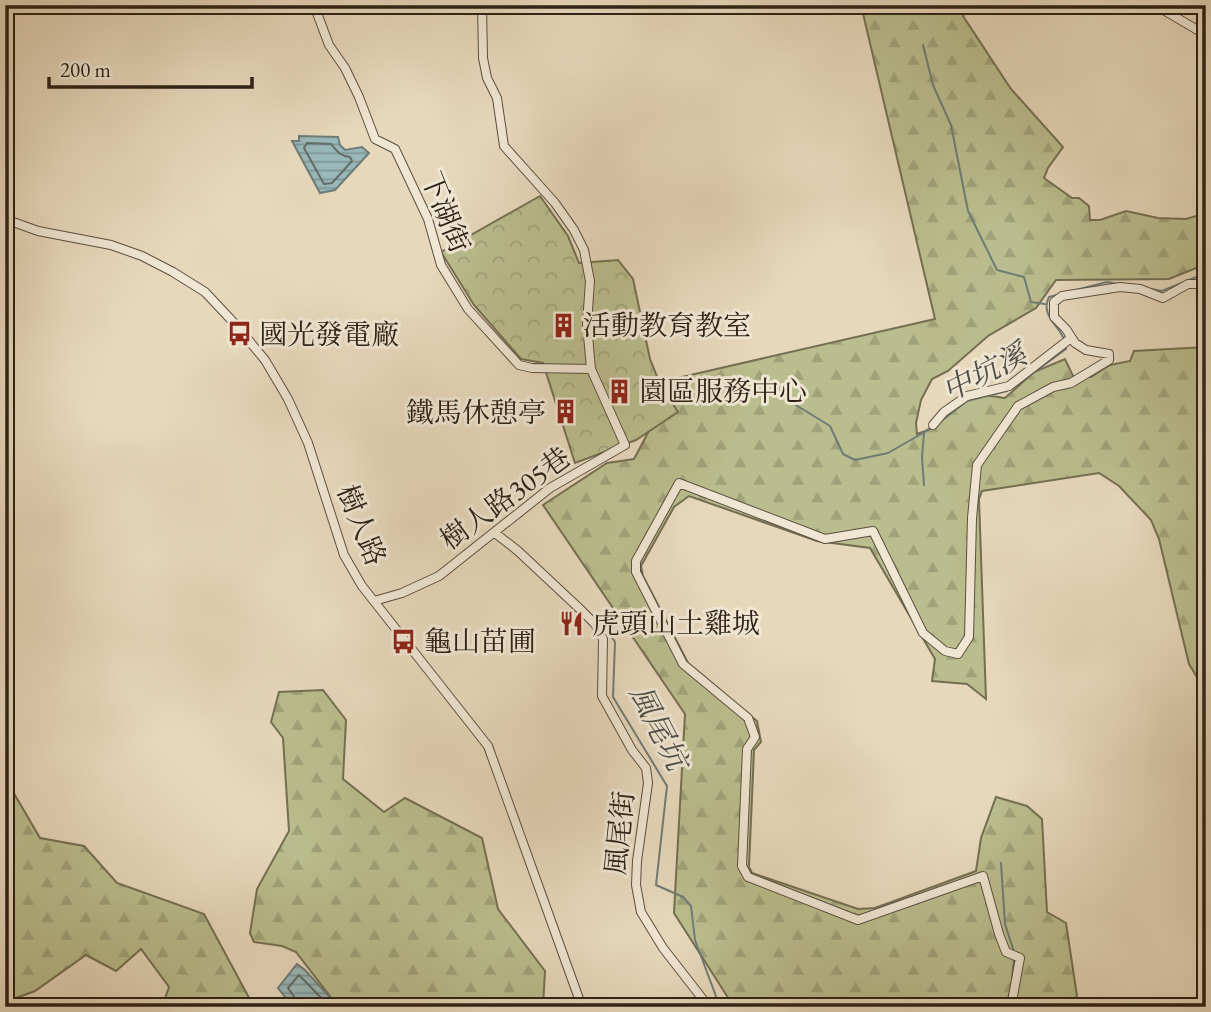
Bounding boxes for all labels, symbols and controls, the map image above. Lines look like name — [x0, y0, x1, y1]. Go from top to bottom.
scale bar — [49, 46, 252, 90]
text: 200 m — [60, 56, 111, 83]
street label: 下湖街 — [414, 166, 478, 258]
place label: 活動教育教室 — [583, 307, 751, 343]
building icon: 活動教育教室 — [549, 311, 577, 339]
place label: 國光發電廠 — [259, 316, 399, 352]
bus stop icon: 國光發電廠 — [225, 320, 253, 348]
water label: 中坑溪 — [935, 333, 1036, 410]
place label: 園區服務中心 — [639, 373, 807, 409]
building icon: 園區服務中心 — [605, 377, 633, 405]
place label: 鐵馬休憩亭 — [406, 394, 546, 430]
building icon: 鐵馬休憩亭 — [552, 398, 580, 426]
street label: 樹人路305巷 — [433, 439, 577, 557]
street label: 樹人路 — [330, 479, 394, 571]
place label: 虎頭山土雞城 — [592, 605, 760, 641]
restaurant icon: 虎頭山土雞城 — [558, 609, 586, 637]
place label: 龜山苗圃 — [424, 623, 536, 659]
bus stop icon: 龜山苗圃 — [390, 627, 418, 655]
water label: 風尾坑 — [621, 678, 699, 780]
street label: 風尾街 — [597, 789, 641, 877]

